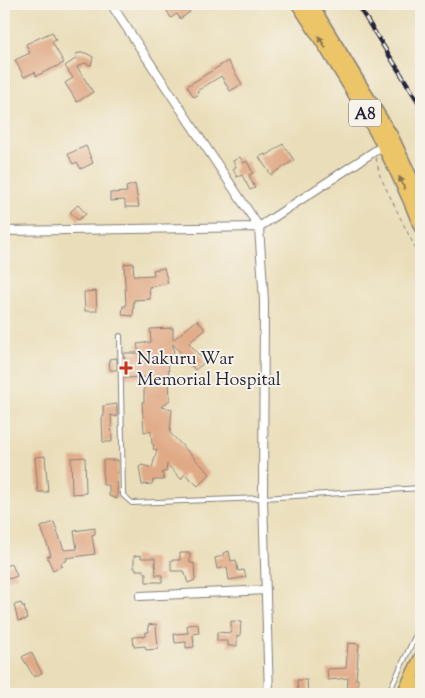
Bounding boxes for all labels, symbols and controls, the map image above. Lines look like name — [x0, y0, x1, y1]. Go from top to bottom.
one-way arrow — [317, 35, 327, 48]
road number: A8 — [349, 100, 381, 126]
one-way arrow — [398, 176, 406, 190]
place label: Nakuru War Memorial Hospital — [137, 347, 281, 394]
marker: Nakuru War Memorial Hospital — [119, 361, 133, 375]

